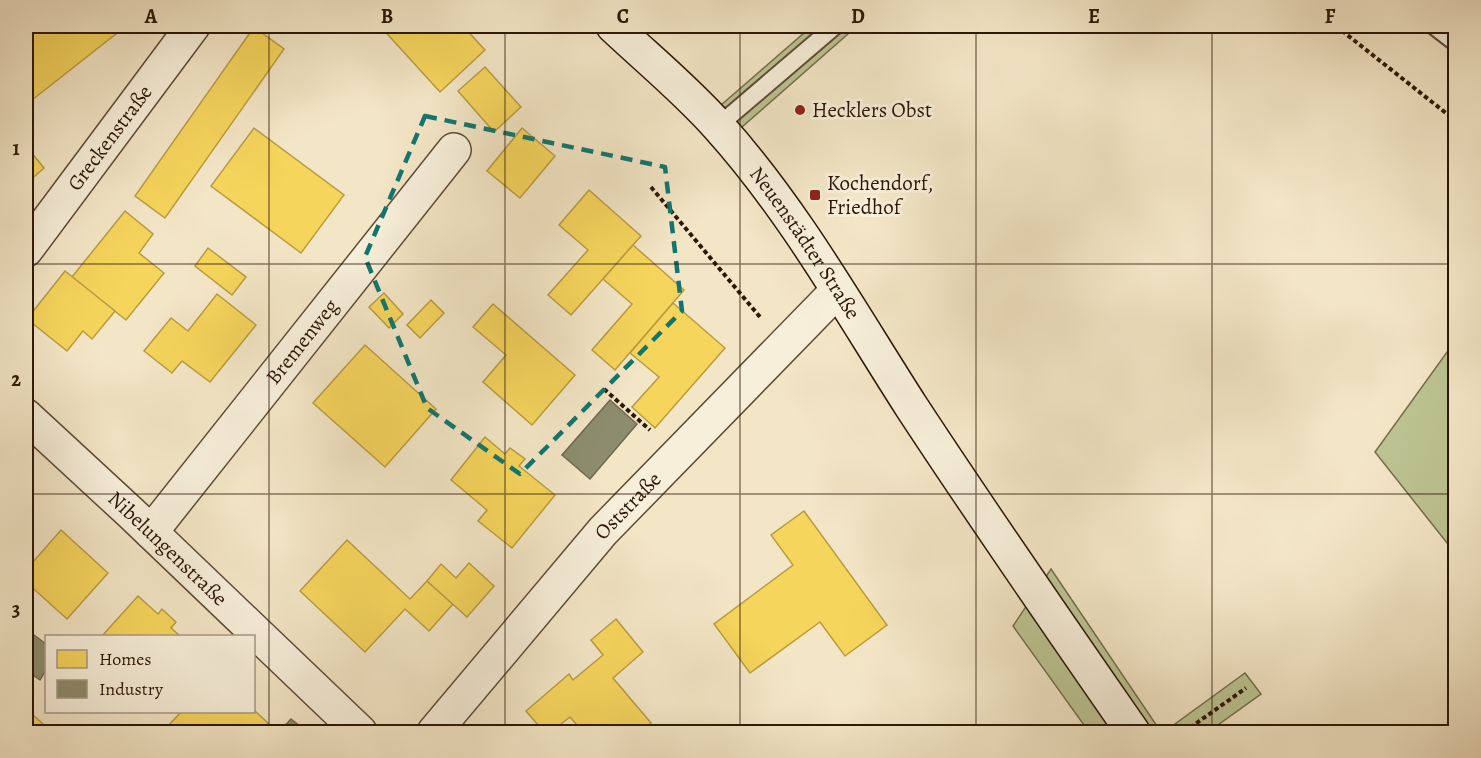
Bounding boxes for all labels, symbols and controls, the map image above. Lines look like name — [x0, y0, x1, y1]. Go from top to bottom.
text: A — [144, 3, 158, 30]
text: B — [381, 3, 393, 30]
text: C — [617, 3, 629, 30]
text: D — [851, 3, 865, 30]
text: E — [1088, 3, 1100, 30]
text: F — [1325, 3, 1336, 30]
street label: Greckenstraße — [61, 79, 158, 196]
place label: Hecklers Obst — [812, 96, 932, 124]
marker: Hecklers Obst — [793, 103, 807, 117]
text: 1 — [12, 135, 20, 162]
street label: Neuenstädter Straße — [743, 161, 867, 324]
place label: Kochendorf, Friedhof — [827, 169, 933, 221]
marker: Kochendorf, Friedhof — [808, 188, 822, 202]
street label: Bremenweg — [259, 293, 345, 390]
text: 2 — [11, 366, 21, 393]
street label: Oststraße — [588, 466, 667, 546]
street label: Nibelungenstraße — [102, 485, 234, 612]
text: 3 — [12, 596, 20, 623]
legend — [45, 635, 255, 713]
text: Homes — [99, 647, 151, 671]
text: Industry — [99, 677, 164, 701]

